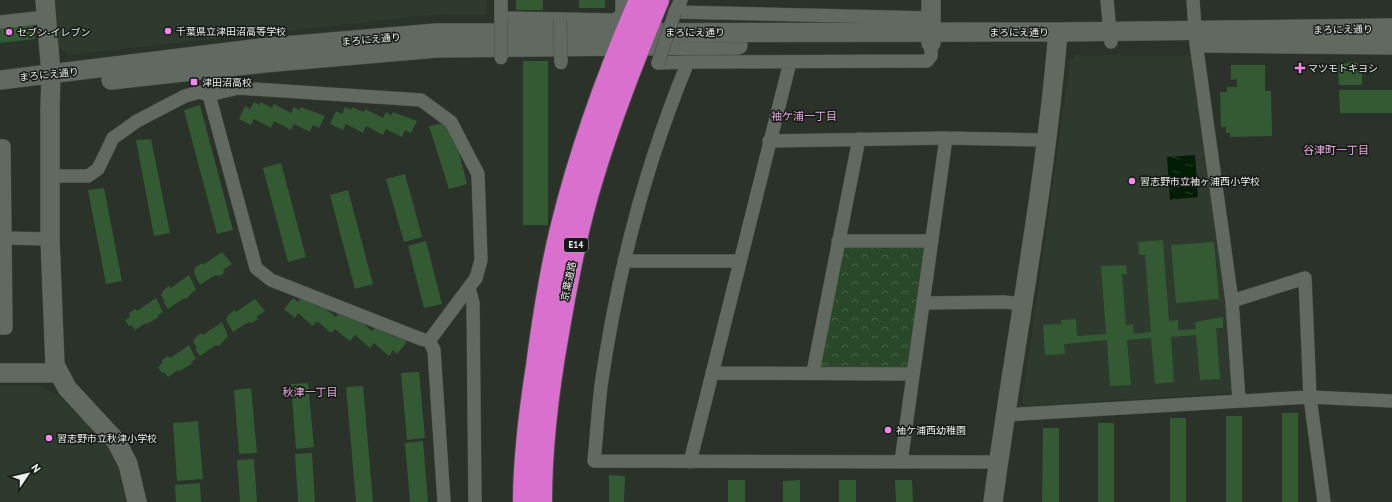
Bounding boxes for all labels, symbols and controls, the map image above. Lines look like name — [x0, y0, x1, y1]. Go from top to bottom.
street label: まろにえ通り — [1313, 22, 1373, 37]
place label: 千葉県立津田沼高等学校 — [176, 25, 286, 38]
place label: セブン-イレブン — [17, 26, 91, 39]
marker: 千葉県立津田沼高等学校 — [163, 26, 173, 36]
street label: まろにえ通り — [665, 26, 725, 39]
street label: まろにえ通り — [989, 26, 1049, 39]
marker: セブン-イレブン — [4, 27, 14, 37]
street label: まろにえ通り — [341, 30, 401, 49]
place label: マツモトキヨシ — [1308, 62, 1378, 75]
marker: マツモトキヨシ — [1295, 63, 1305, 73]
street label: まろにえ通り — [19, 65, 80, 84]
place label: 津田沼高校 — [202, 76, 252, 89]
marker: 津田沼高校 — [189, 77, 199, 87]
district label: 袖ケ浦一丁目 — [771, 109, 837, 123]
district label: 谷津町一丁目 — [1303, 143, 1369, 157]
place label: 習志野市立袖ヶ浦西小学校 — [1140, 175, 1260, 188]
marker: 習志野市立袖ヶ浦西小学校 — [1127, 176, 1137, 186]
road number: E14 — [564, 238, 588, 252]
street label: 京葉道路 — [558, 260, 579, 302]
district label: 秋津一丁目 — [283, 385, 338, 399]
place label: 袖ケ浦西幼稚園 — [896, 424, 966, 437]
marker: 袖ケ浦西幼稚園 — [883, 425, 893, 435]
place label: 習志野市立秋津小学校 — [57, 432, 157, 445]
marker: 習志野市立秋津小学校 — [44, 433, 54, 443]
north arrow — [8, 454, 48, 494]
text: N — [28, 461, 44, 475]

